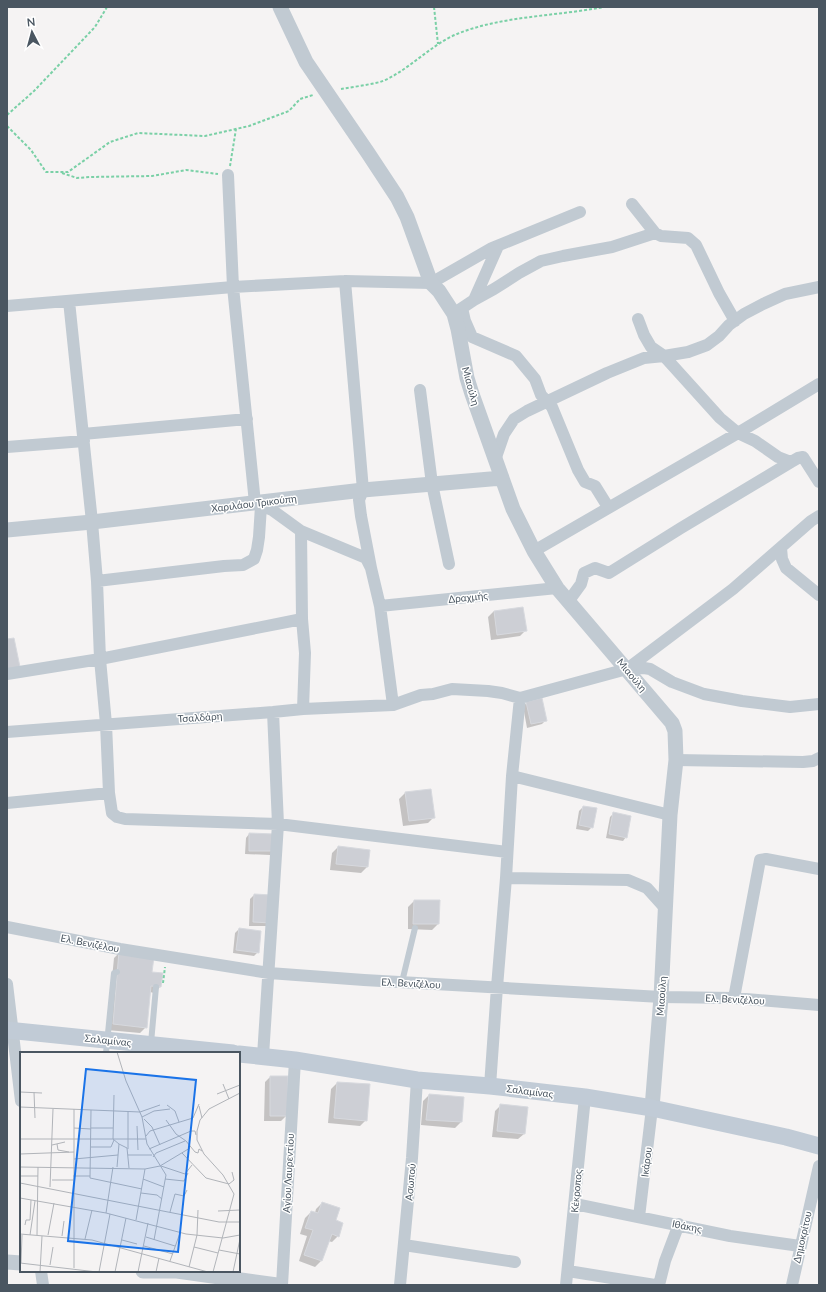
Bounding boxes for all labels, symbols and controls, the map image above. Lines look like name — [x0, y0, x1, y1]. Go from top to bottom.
north arrow — [12, 12, 52, 52]
text: N — [26, 15, 36, 28]
street label: Μιαούλη — [460, 365, 482, 407]
street label: Χαριλάου Τρικούπη — [211, 492, 298, 514]
street label: Δραχμής — [448, 589, 489, 605]
street label: Μιαούλη — [615, 656, 650, 694]
street label: Τσαλδάρη — [177, 709, 223, 725]
street label: Ελ. Βενιζέλου — [60, 931, 120, 955]
street label: Ελ. Βενιζέλου — [381, 975, 441, 991]
street label: Μιαούλη — [654, 976, 668, 1016]
street label: Ελ. Βενιζέλου — [705, 991, 765, 1007]
street label: Σαλαμίνας — [84, 1032, 132, 1048]
inset map — [20, 1052, 240, 1272]
street label: Σαλαμίνας — [506, 1082, 554, 1100]
street label: Αγίου Λαυρεντίου — [280, 1133, 296, 1213]
street label: Ικάρου — [638, 1146, 654, 1178]
street label: Ασωπού — [402, 1163, 418, 1201]
street label: Κέκροπος — [568, 1168, 584, 1213]
street label: Δημοκρίτου — [790, 1210, 814, 1264]
street label: Ιθάκης — [671, 1217, 703, 1235]

